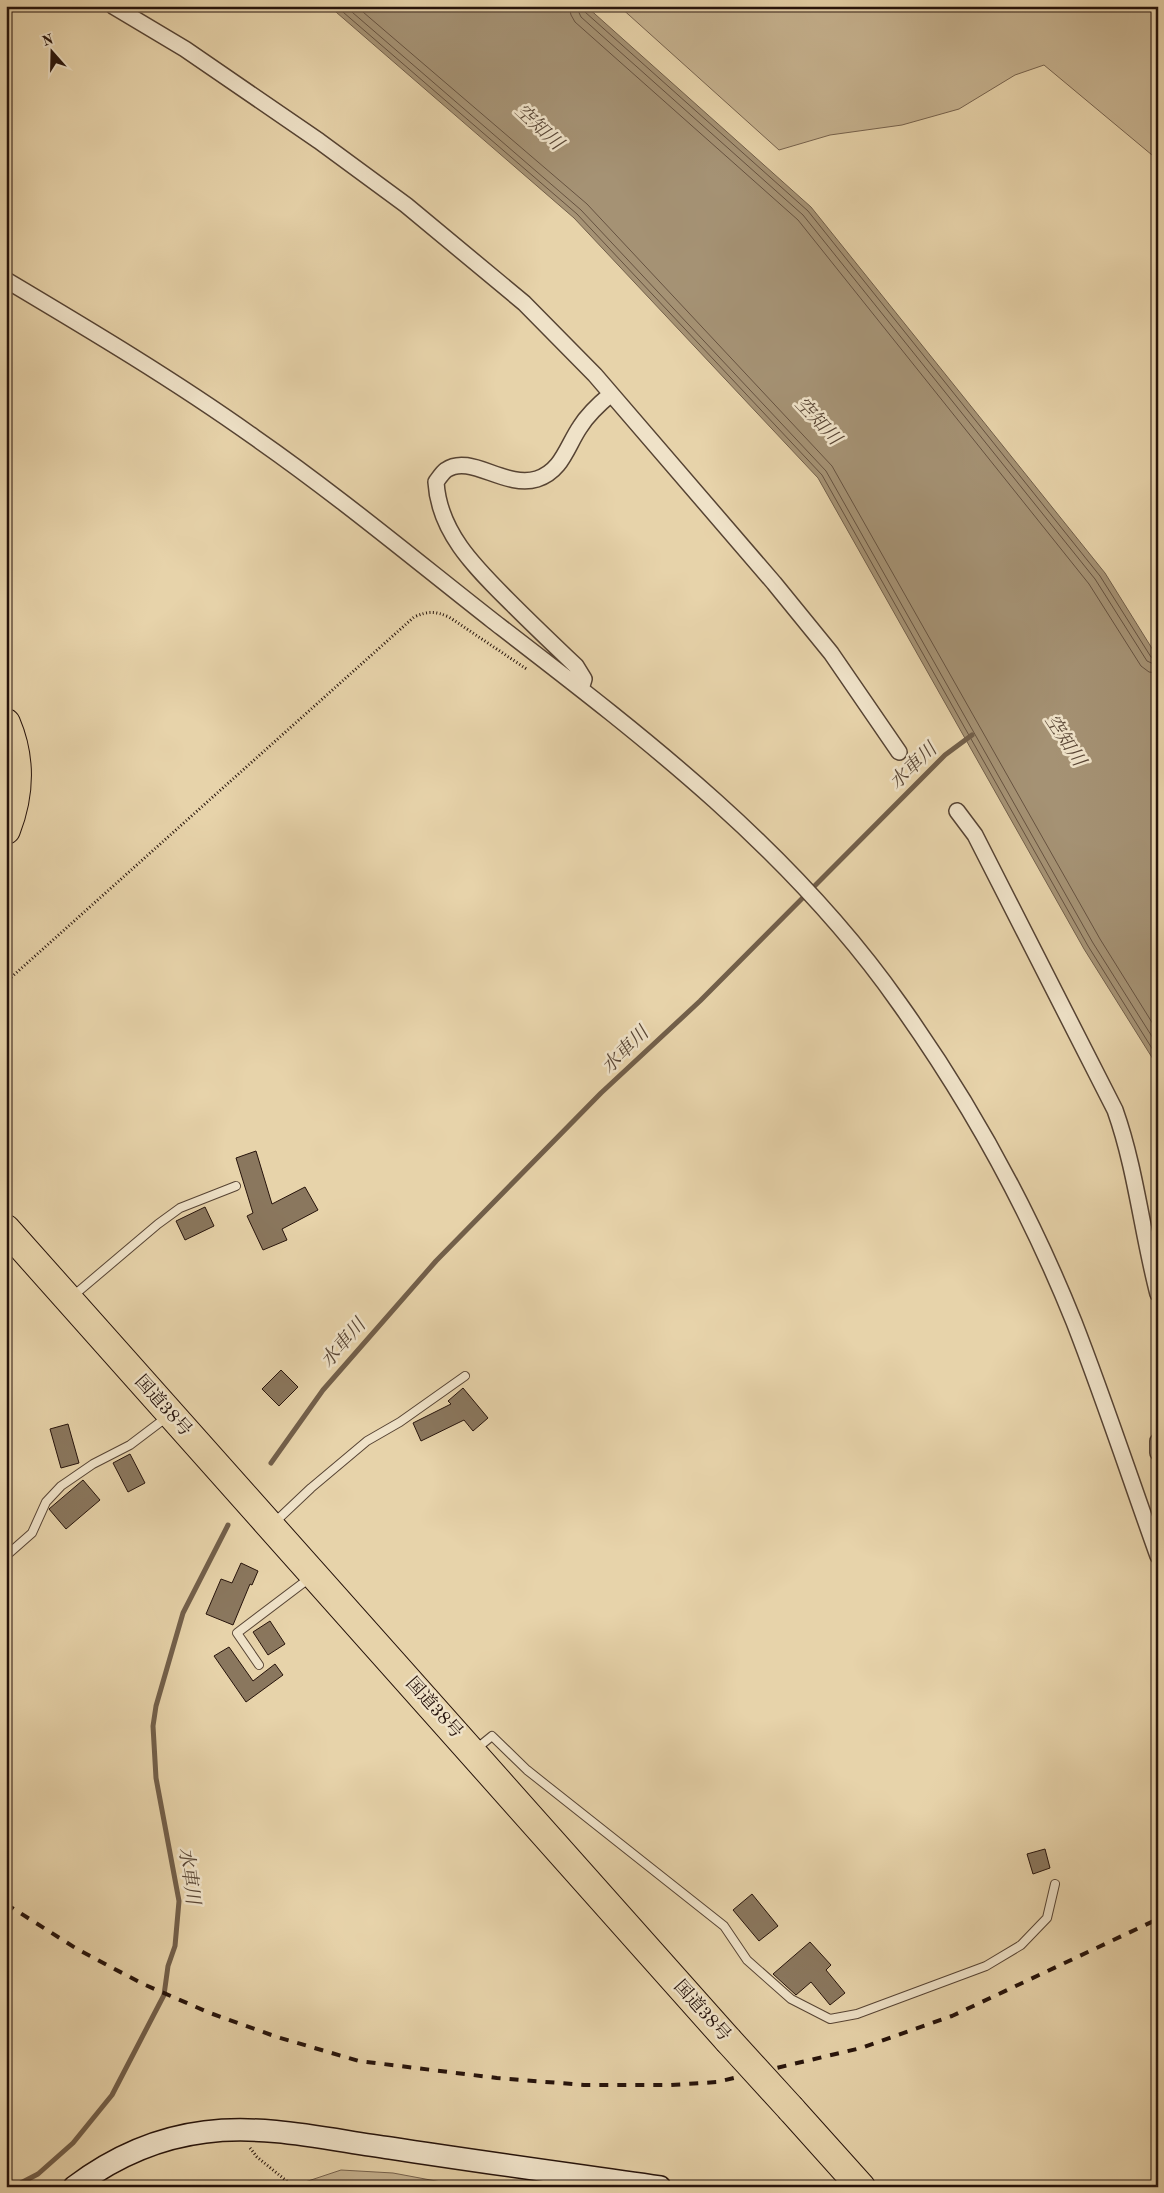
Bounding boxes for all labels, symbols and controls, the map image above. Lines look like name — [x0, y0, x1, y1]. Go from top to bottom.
north arrow — [28, 28, 78, 78]
text: N — [40, 32, 56, 49]
water label: 空知川 — [511, 100, 568, 156]
water label: 空知川 — [791, 393, 846, 451]
water label: 空知川 — [1041, 711, 1090, 772]
water label: 水車川 — [886, 738, 943, 794]
water label: 水車川 — [598, 1021, 654, 1078]
water label: 水車川 — [317, 1313, 371, 1372]
street label: 国道38号 — [131, 1371, 196, 1440]
street label: 国道38号 — [402, 1673, 467, 1742]
water label: 水車川 — [175, 1846, 204, 1908]
street label: 国道38号 — [670, 1976, 735, 2045]

